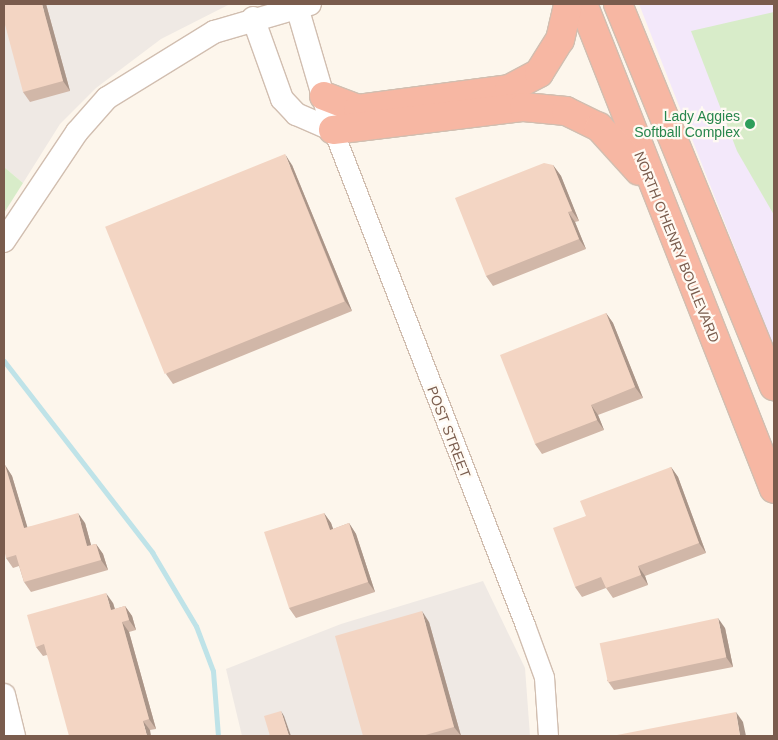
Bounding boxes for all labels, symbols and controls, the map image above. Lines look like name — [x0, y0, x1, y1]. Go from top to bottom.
place label: Lady Aggies Softball Complex — [634, 108, 740, 140]
marker: Lady Aggies Softball Complex — [744, 118, 756, 130]
street label: NORTH O'HENRY BOULEVARD — [631, 149, 723, 345]
street label: POST STREET — [424, 384, 474, 480]

